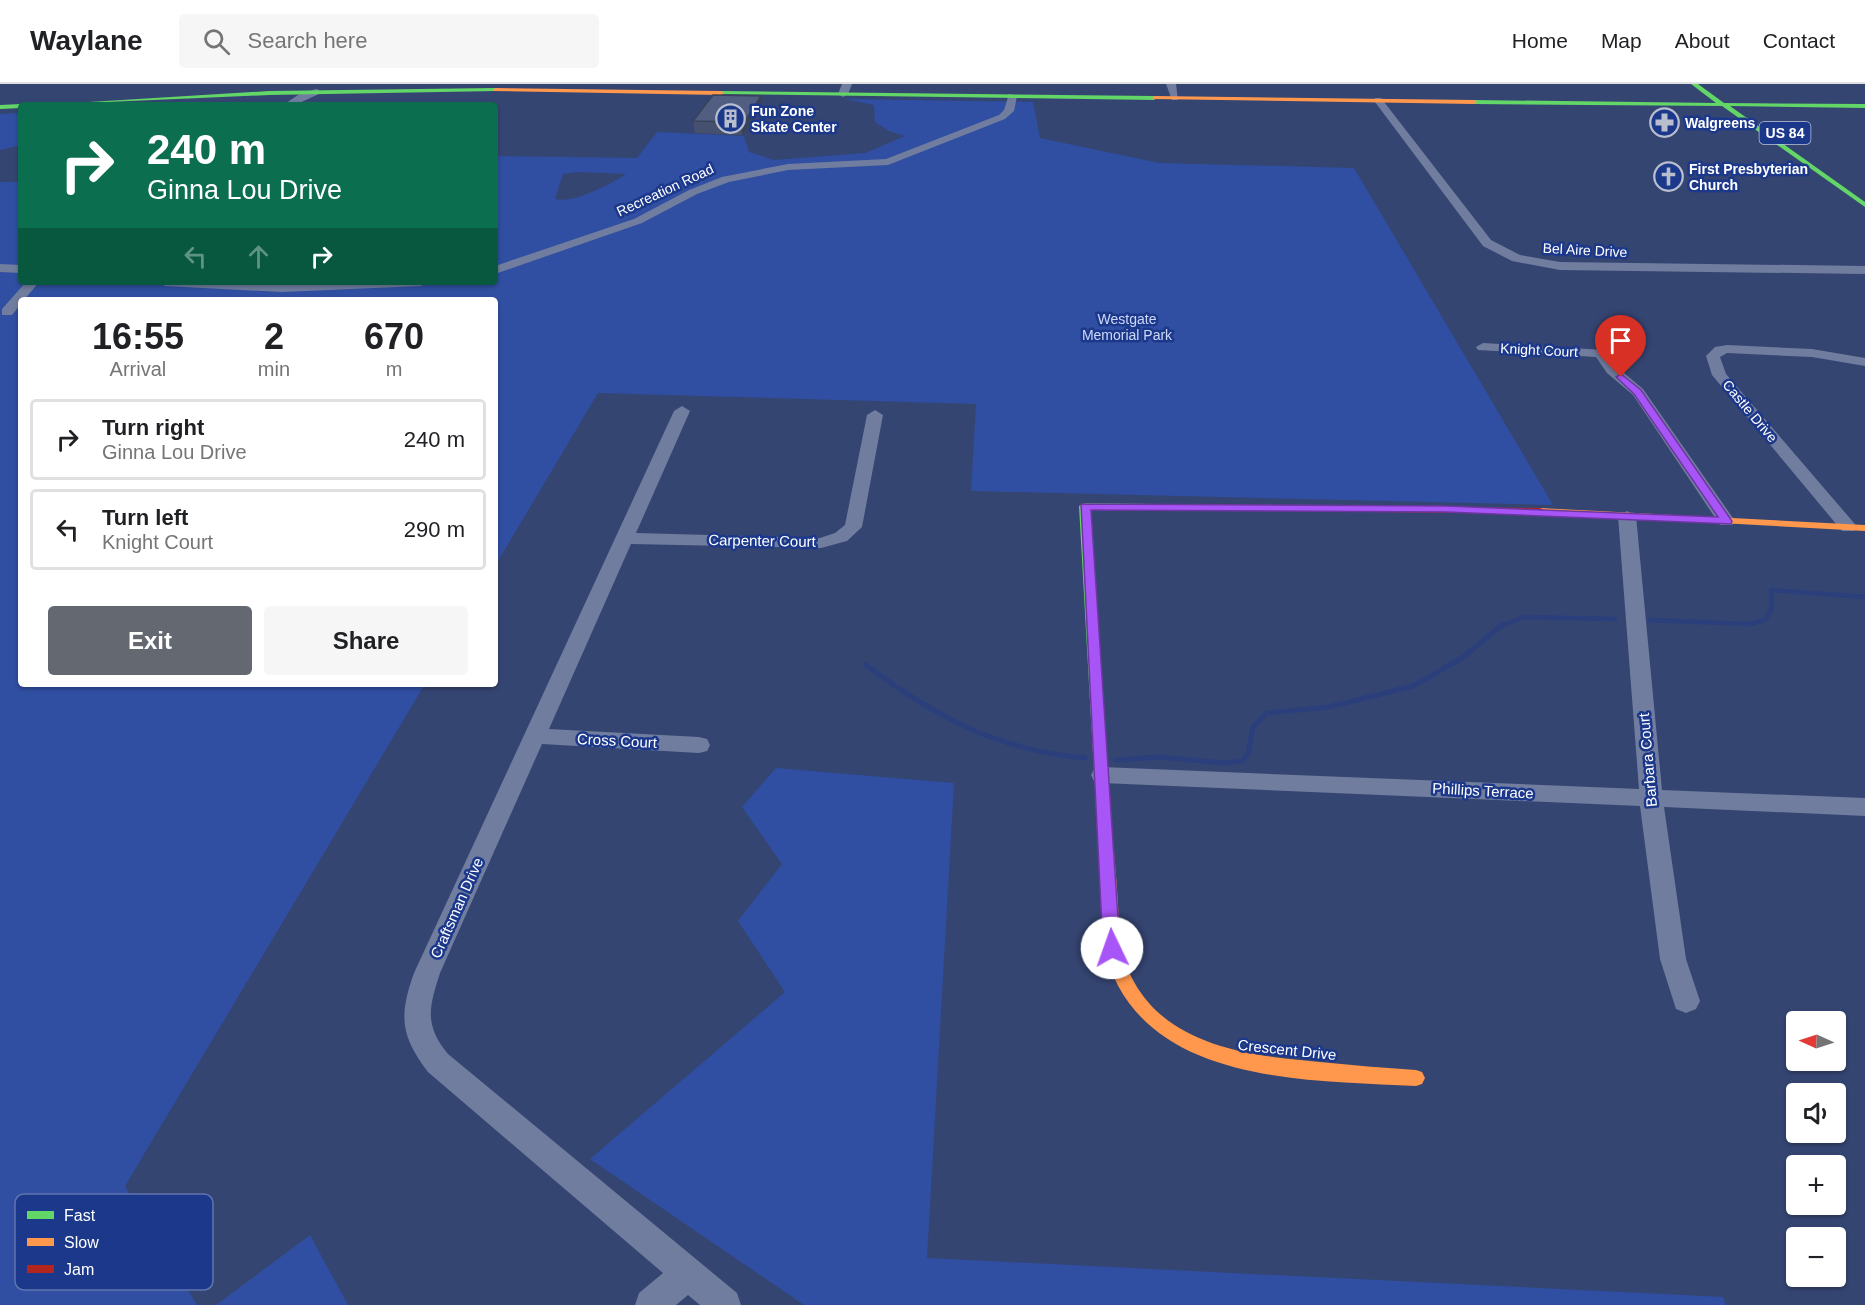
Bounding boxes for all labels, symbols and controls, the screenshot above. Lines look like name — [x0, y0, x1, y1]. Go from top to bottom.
search box — [179, 14, 599, 68]
text: Waylane — [30, 25, 143, 56]
icon: search — [200, 25, 233, 58]
text: Search here — [248, 28, 367, 53]
text: Home — [1512, 29, 1568, 52]
text: Map — [1601, 29, 1642, 52]
text: About — [1675, 29, 1730, 52]
text: Contact — [1763, 29, 1835, 52]
building icon: Fun Zone Skate Center — [714, 103, 746, 135]
place label: Fun Zone Skate Center — [751, 103, 837, 135]
pharmacy icon: Walgreens — [1648, 107, 1680, 139]
place label: Walgreens — [1685, 115, 1755, 131]
road number: US 84 — [1760, 122, 1810, 144]
icon: right — [48, 126, 126, 204]
text: 240 m — [147, 126, 266, 173]
street label: Recreation Road — [614, 161, 716, 219]
church icon: First Presbyterian Church — [1652, 161, 1684, 193]
place label: First Presbyterian Church — [1689, 161, 1808, 193]
text: Ginna Lou Drive — [147, 175, 342, 205]
icon: left — [179, 240, 212, 273]
icon: ahead — [242, 240, 275, 273]
icon: right — [305, 240, 338, 273]
street label: Bel Aire Drive — [1542, 240, 1628, 260]
park label: Westgate Memorial Park — [1082, 311, 1173, 343]
pin — [1595, 315, 1646, 377]
text: 16:55 — [92, 316, 184, 357]
text: 2 — [264, 316, 284, 357]
text: 670 — [364, 316, 424, 357]
icon: arrive — [1604, 324, 1637, 357]
street label: Knight Court — [1500, 340, 1578, 360]
text: Arrival — [110, 358, 166, 380]
text: min — [258, 358, 290, 380]
text: m — [386, 358, 402, 380]
street label: Castle Drive — [1719, 377, 1781, 446]
text: Turn right — [102, 415, 204, 440]
icon: right — [51, 423, 84, 456]
text: 240 m — [404, 427, 465, 452]
text: Ginna Lou Drive — [102, 441, 247, 463]
text: Turn left — [102, 505, 188, 530]
icon: left — [51, 513, 84, 546]
text: 290 m — [404, 517, 465, 542]
text: Knight Court — [102, 531, 213, 553]
street label: Carpenter Court — [708, 531, 817, 550]
button: Exit — [48, 606, 252, 675]
button: Share — [264, 606, 468, 675]
street label: Barbara Court — [1635, 712, 1660, 808]
street label: Cross Court — [577, 730, 658, 751]
street label: Phillips Terrace — [1432, 779, 1534, 802]
street label: Craftsman Drive — [427, 855, 486, 961]
position arrow — [1080, 916, 1144, 980]
north arrow — [1786, 1011, 1846, 1071]
map controls — [1786, 1011, 1846, 1287]
street label: Crescent Drive — [1237, 1036, 1337, 1063]
button: sound — [1786, 1083, 1846, 1143]
button: + — [1786, 1155, 1846, 1215]
legend — [15, 1194, 213, 1290]
text: Fast — [64, 1207, 96, 1224]
button: − — [1786, 1227, 1846, 1287]
text: Slow — [64, 1234, 99, 1251]
text: Jam — [64, 1261, 94, 1278]

